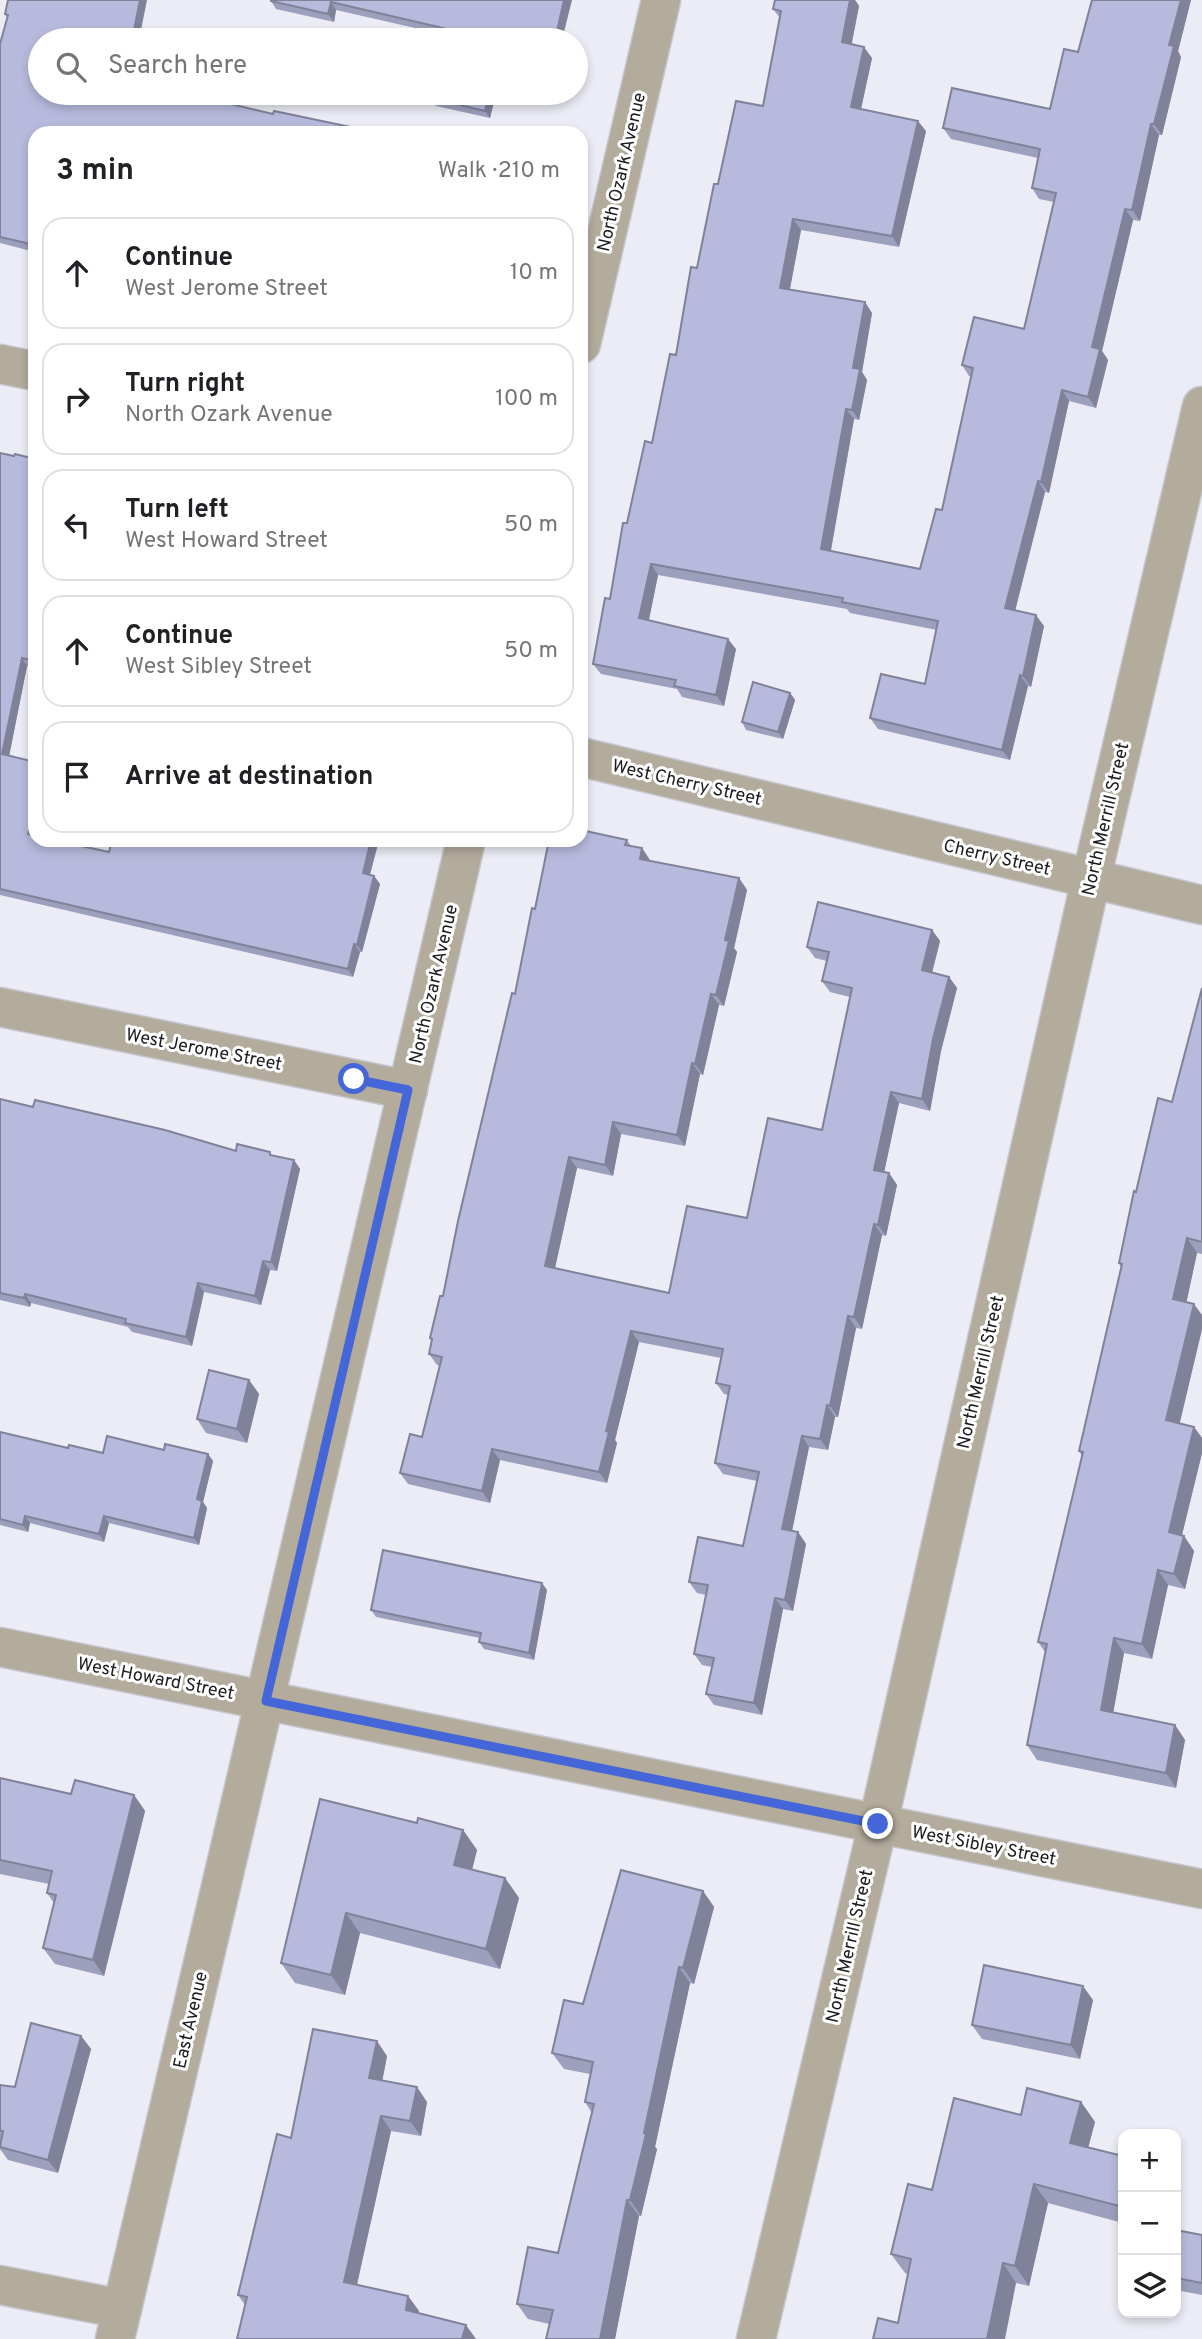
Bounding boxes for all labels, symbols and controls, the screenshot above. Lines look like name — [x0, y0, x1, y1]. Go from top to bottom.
search box — [28, 28, 588, 105]
icon: search — [52, 48, 90, 86]
text: Search here — [108, 50, 247, 83]
street label: North Ozark Avenue — [593, 91, 652, 254]
text: 3 min — [56, 153, 134, 190]
text: Walk · 210 m — [438, 157, 560, 186]
text: Continue — [125, 242, 233, 275]
icon: ahead — [58, 254, 96, 292]
text: 10 m — [510, 259, 558, 288]
text: West Jerome Street — [125, 275, 328, 304]
text: Turn right — [125, 368, 245, 401]
icon: right — [58, 380, 96, 418]
text: 100 m — [495, 385, 558, 414]
text: North Ozark Avenue — [125, 401, 333, 430]
text: Turn left — [125, 494, 229, 527]
icon: left — [58, 506, 96, 544]
text: 50 m — [504, 511, 558, 540]
text: West Howard Street — [125, 527, 328, 556]
text: Continue — [125, 620, 233, 653]
icon: ahead — [58, 632, 96, 670]
text: 50 m — [504, 637, 558, 666]
text: West Sibley Street — [125, 653, 312, 682]
street label: North Merrill Street — [1078, 740, 1135, 898]
street label: West Cherry Street — [610, 755, 764, 812]
icon: arrive — [58, 758, 96, 796]
text: Arrive at destination — [125, 761, 373, 794]
street label: Cherry Street — [941, 835, 1052, 882]
street label: North Ozark Avenue — [405, 903, 464, 1066]
street label: West Jerome Street — [124, 1024, 284, 1077]
route start — [338, 1063, 369, 1094]
street label: North Merrill Street — [953, 1293, 1010, 1451]
street label: West Howard Street — [76, 1653, 236, 1706]
route end — [862, 1808, 893, 1839]
street label: West Sibley Street — [910, 1821, 1058, 1872]
street label: North Merrill Street — [822, 1867, 879, 2025]
street label: East Avenue — [169, 1970, 214, 2071]
map controls — [1118, 2129, 1181, 2318]
button: + — [1118, 2129, 1181, 2192]
button: − — [1118, 2192, 1181, 2255]
button: layers — [1118, 2255, 1181, 2318]

